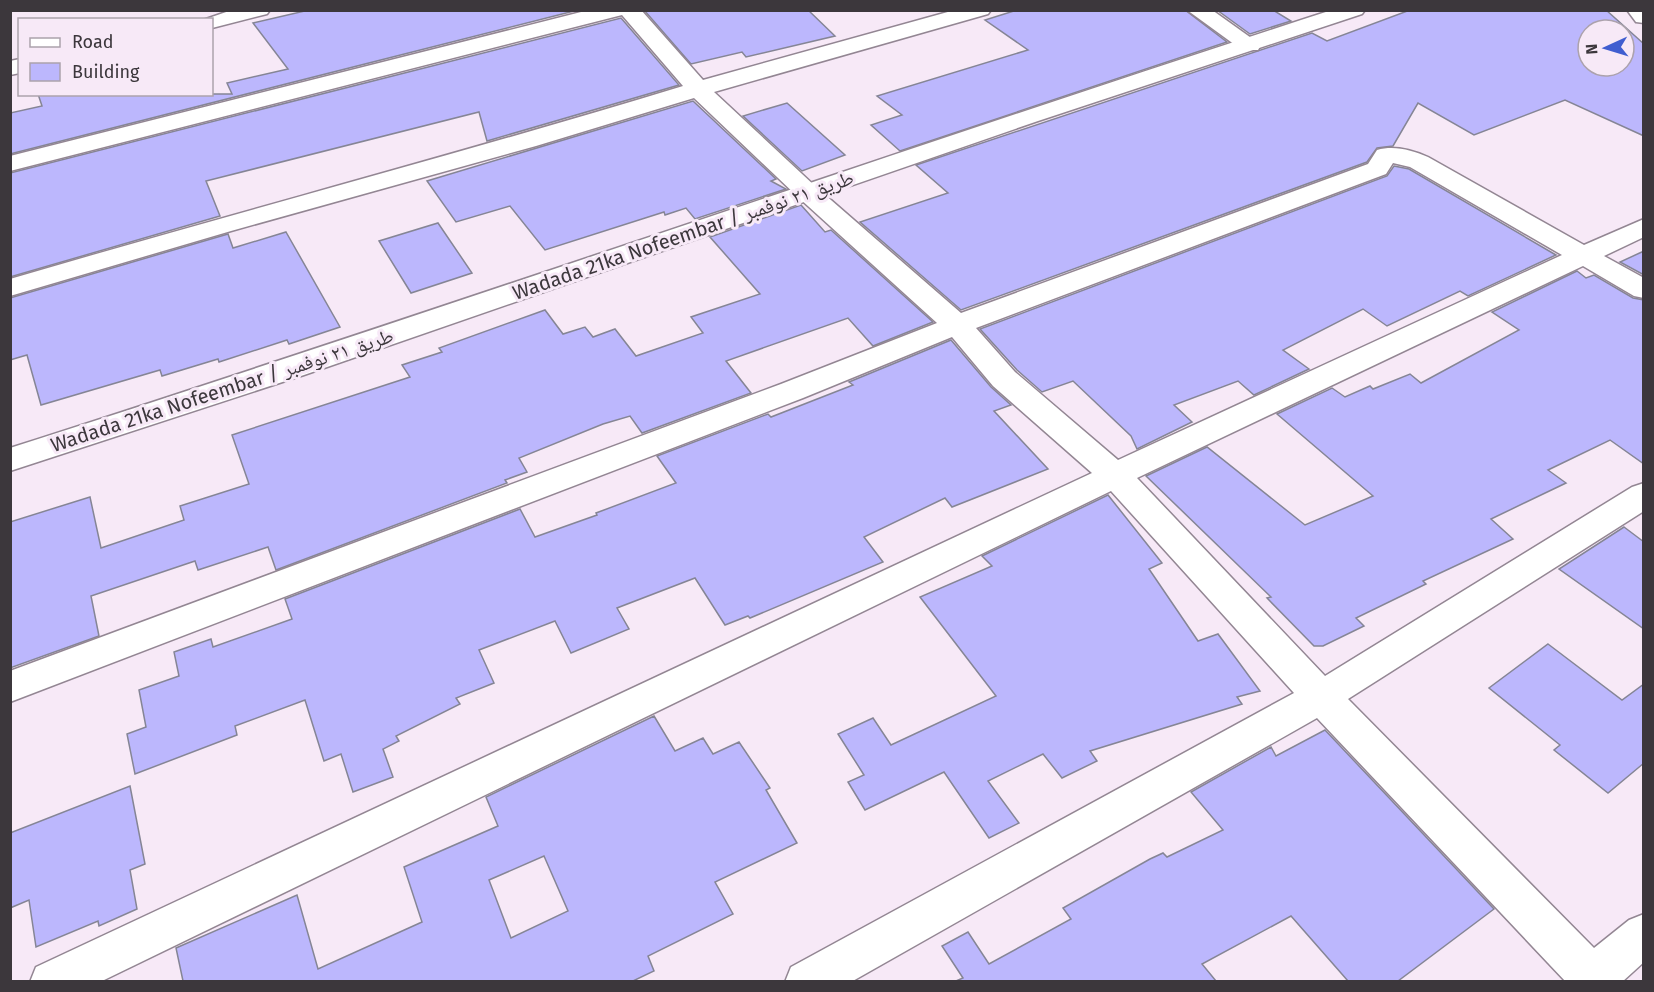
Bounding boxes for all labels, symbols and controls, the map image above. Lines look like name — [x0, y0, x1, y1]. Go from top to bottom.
legend — [18, 18, 213, 96]
north arrow — [1576, 18, 1636, 78]
text: Road — [72, 31, 114, 53]
text: N — [1582, 43, 1601, 55]
text: Building — [72, 61, 140, 83]
street label: Wadada 21ka Nofeembar / طريق ٢١ نوفمبر — [509, 165, 857, 305]
street label: Wadada 21ka Nofeembar / طريق ٢١ نوفمبر — [48, 323, 396, 457]

